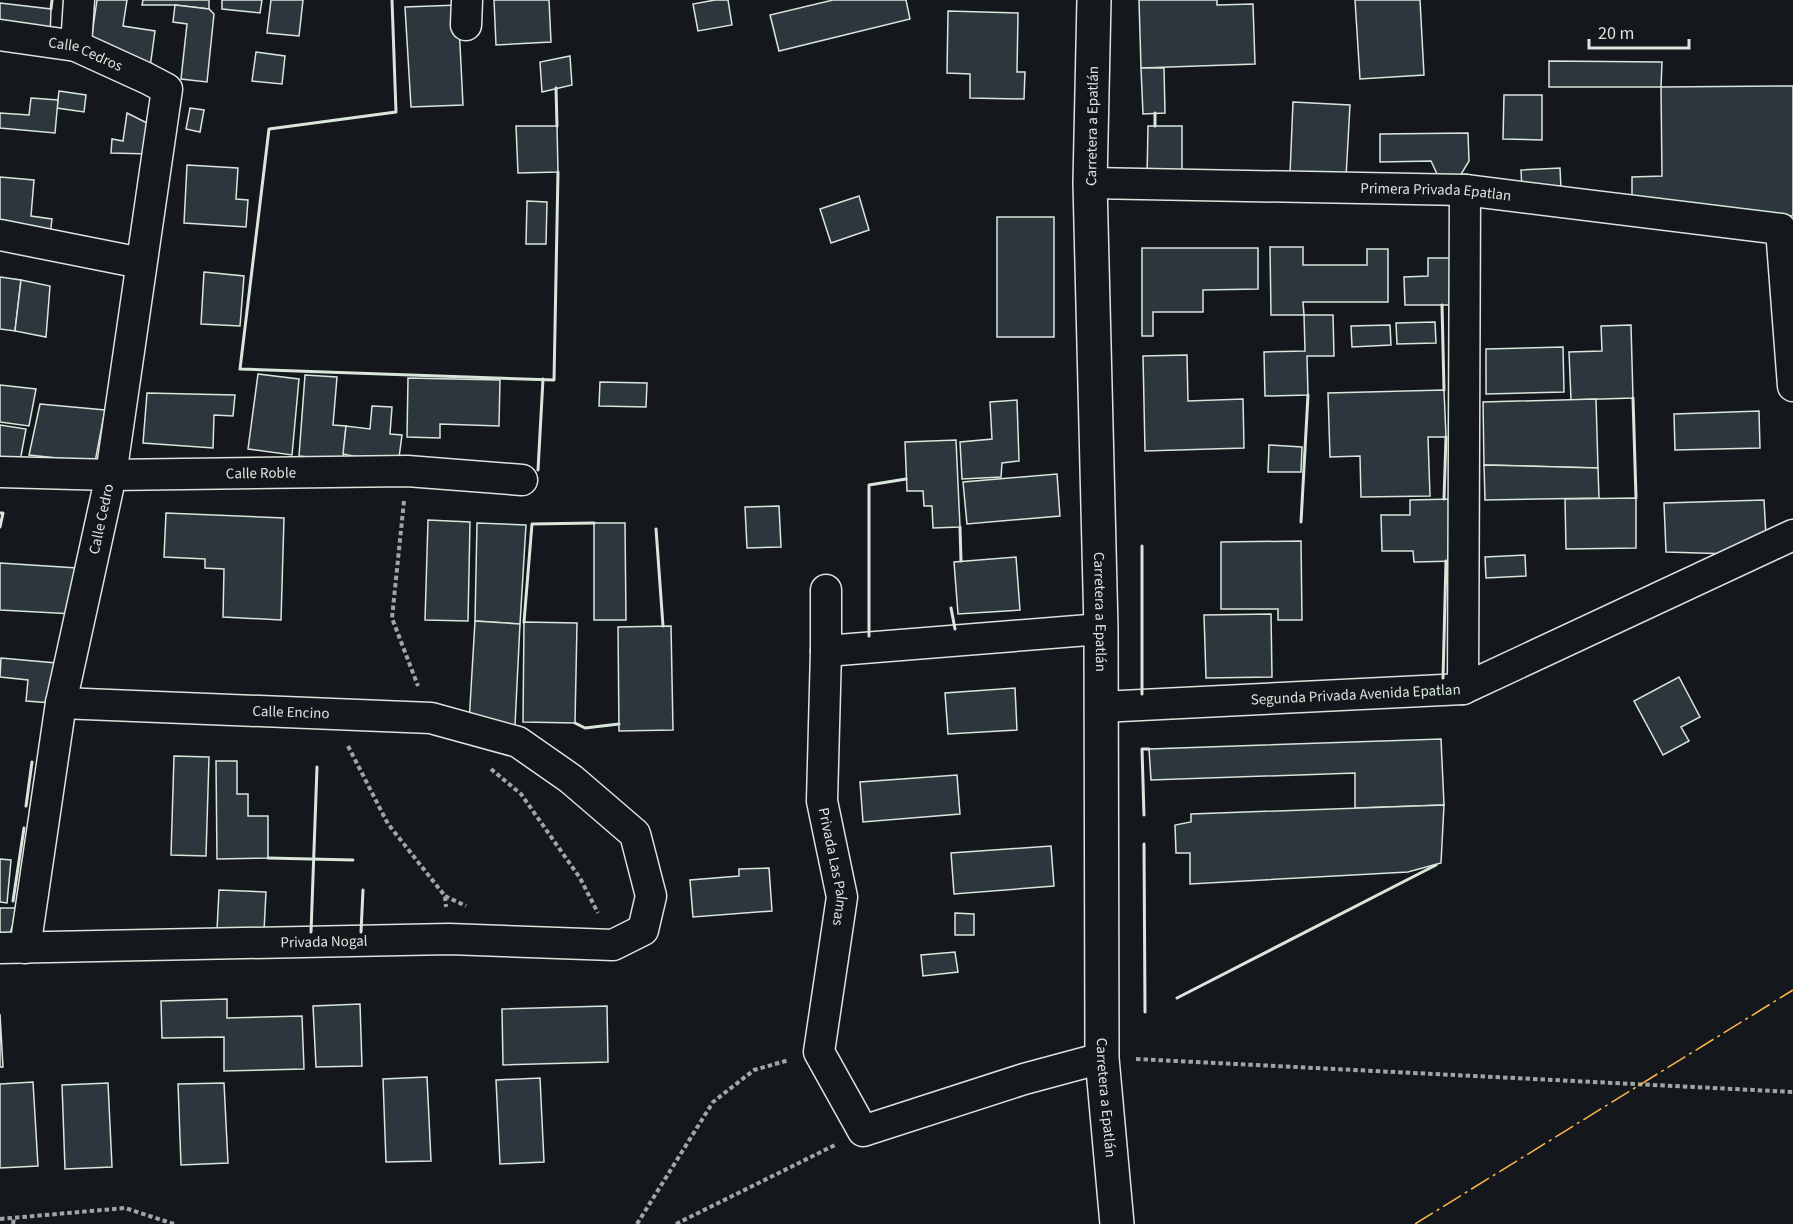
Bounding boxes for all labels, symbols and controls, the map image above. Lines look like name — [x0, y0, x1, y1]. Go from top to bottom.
scale bar — [1589, 12, 1690, 50]
text: 20 m — [1598, 21, 1634, 46]
street label: Calle Cedros — [47, 32, 126, 77]
street label: Carretera a Epatlán — [1081, 66, 1104, 186]
street label: Primera Privada Epatlan — [1360, 178, 1513, 207]
street label: Calle Roble — [226, 462, 296, 484]
street label: Calle Cedro — [84, 482, 119, 556]
street label: Carretera a Epatlán — [1088, 552, 1111, 672]
street label: Segunda Privada Avenida Epatlan — [1250, 679, 1461, 711]
street label: Calle Encino — [252, 701, 330, 724]
street label: Privada Las Palmas — [813, 806, 852, 927]
street label: Privada Nogal — [280, 931, 368, 953]
street label: Carretera a Epatlán — [1091, 1038, 1121, 1158]

